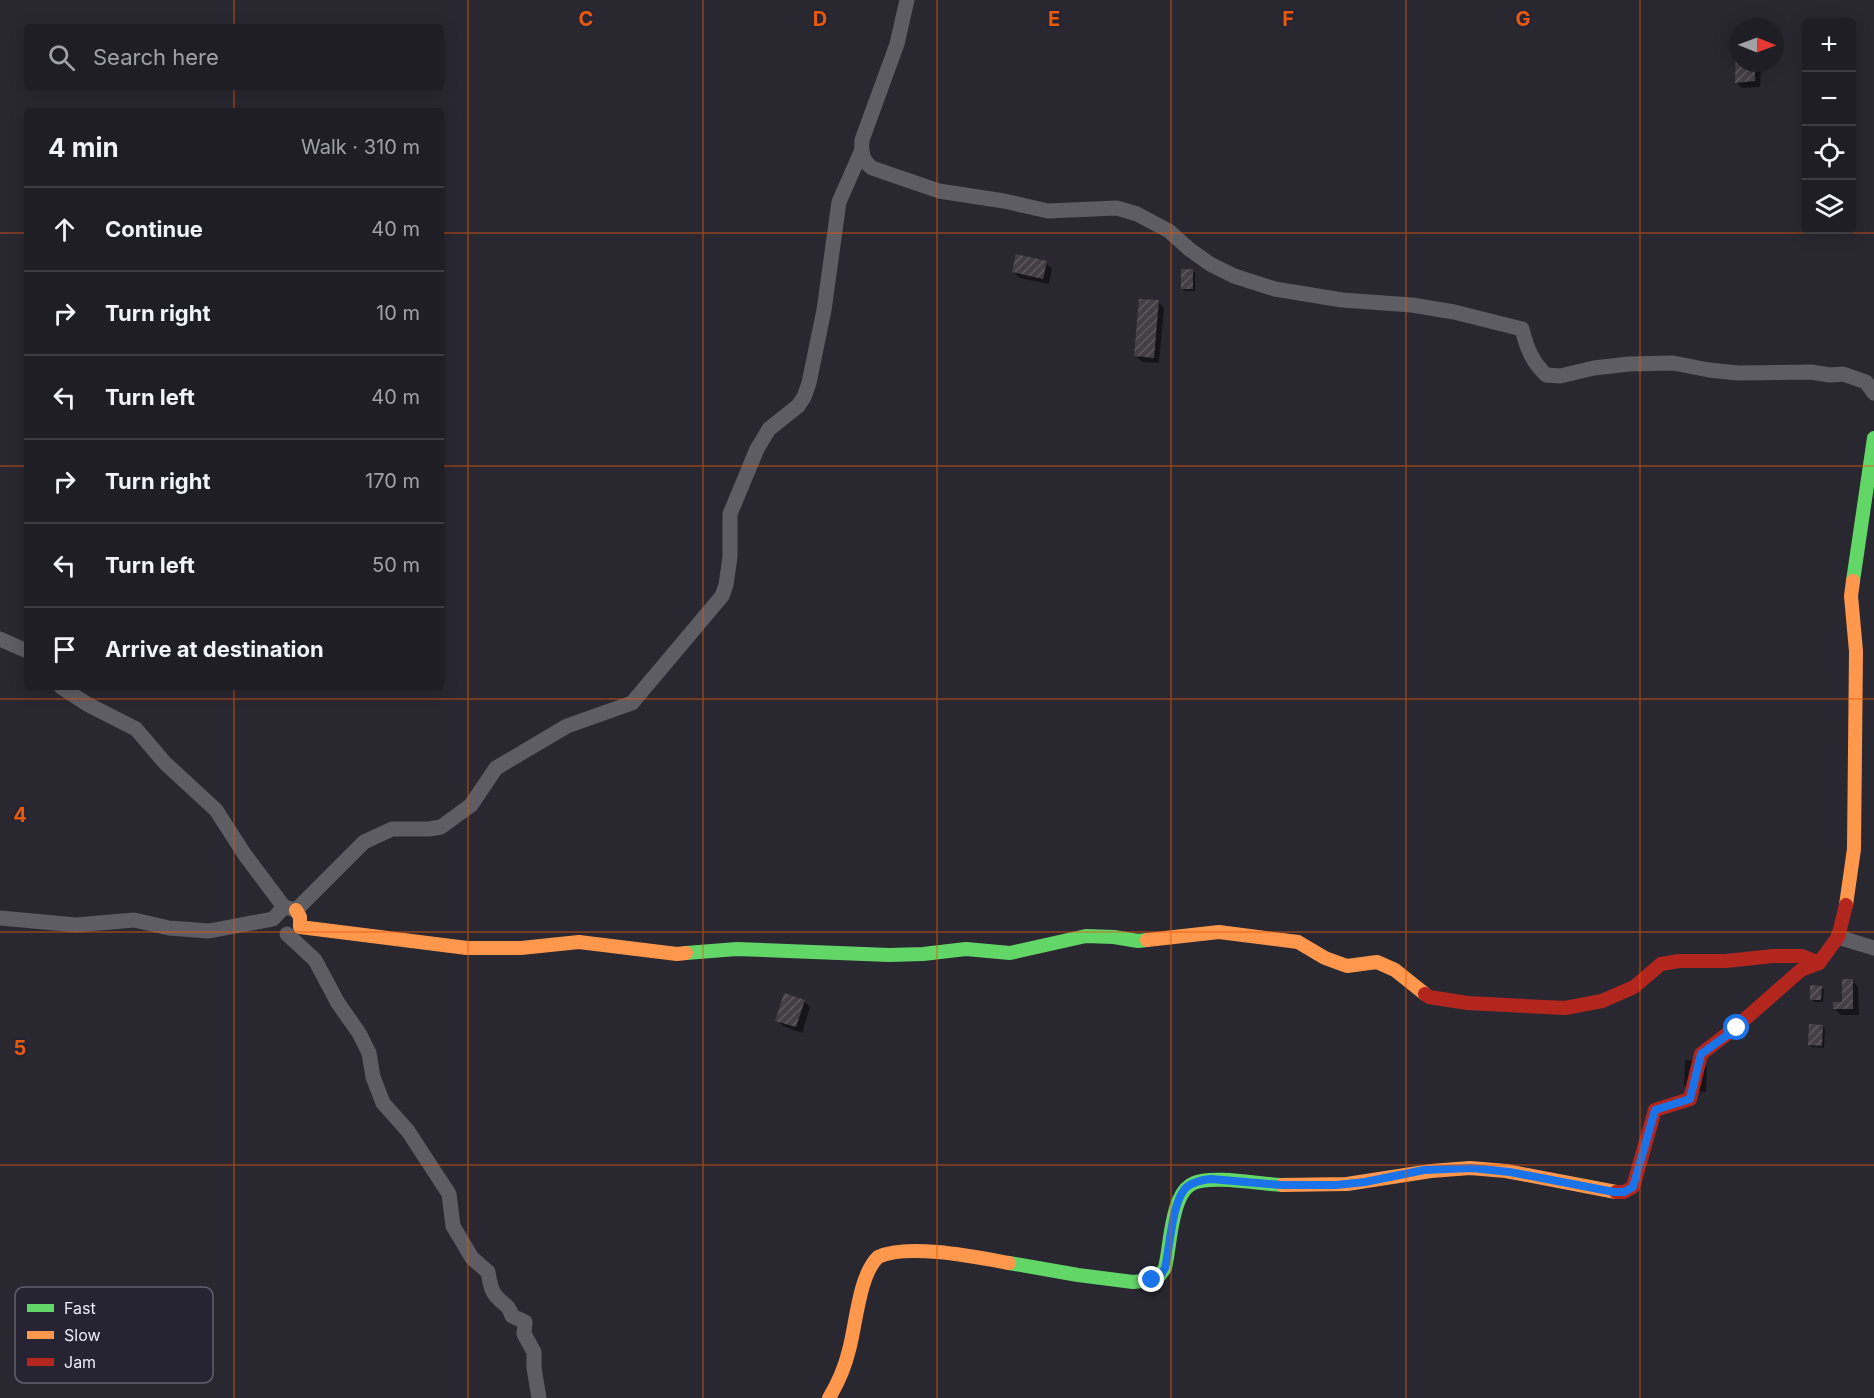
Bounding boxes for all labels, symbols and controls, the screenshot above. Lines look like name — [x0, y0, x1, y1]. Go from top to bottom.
text: C — [579, 7, 593, 31]
text: D — [813, 7, 827, 31]
text: E — [1048, 7, 1060, 31]
text: F — [1282, 7, 1294, 31]
text: G — [1515, 7, 1531, 31]
north arrow — [1730, 18, 1784, 72]
map controls — [1802, 18, 1856, 234]
button: + — [1802, 18, 1856, 72]
search box — [24, 24, 444, 90]
icon: search — [45, 41, 78, 74]
text: Search here — [93, 44, 219, 70]
button: − — [1802, 72, 1856, 126]
button: locate — [1802, 126, 1856, 180]
text: 4 min — [48, 132, 119, 163]
text: Walk · 310 m — [301, 135, 420, 159]
button: layers — [1802, 180, 1856, 234]
icon: ahead — [48, 213, 81, 246]
text: Continue — [105, 216, 203, 242]
text: 40 m — [371, 217, 420, 241]
icon: right — [48, 297, 81, 330]
text: Turn right — [105, 300, 211, 326]
text: 10 m — [376, 301, 420, 325]
icon: left — [48, 381, 81, 414]
text: Turn left — [105, 384, 195, 410]
text: 40 m — [371, 385, 420, 409]
icon: right — [48, 465, 81, 498]
text: Turn right — [105, 468, 211, 494]
text: 170 m — [365, 469, 420, 493]
icon: left — [48, 549, 81, 582]
text: Turn left — [105, 552, 195, 578]
text: 50 m — [372, 553, 420, 577]
icon: arrive — [48, 633, 81, 666]
text: Arrive at destination — [105, 636, 324, 662]
text: 4 — [13, 803, 27, 827]
route start — [1723, 1014, 1749, 1040]
text: 5 — [14, 1036, 26, 1060]
route end — [1138, 1266, 1164, 1292]
legend — [15, 1287, 213, 1383]
text: Fast — [64, 1298, 96, 1318]
text: Slow — [64, 1325, 101, 1345]
text: Jam — [64, 1352, 96, 1372]

